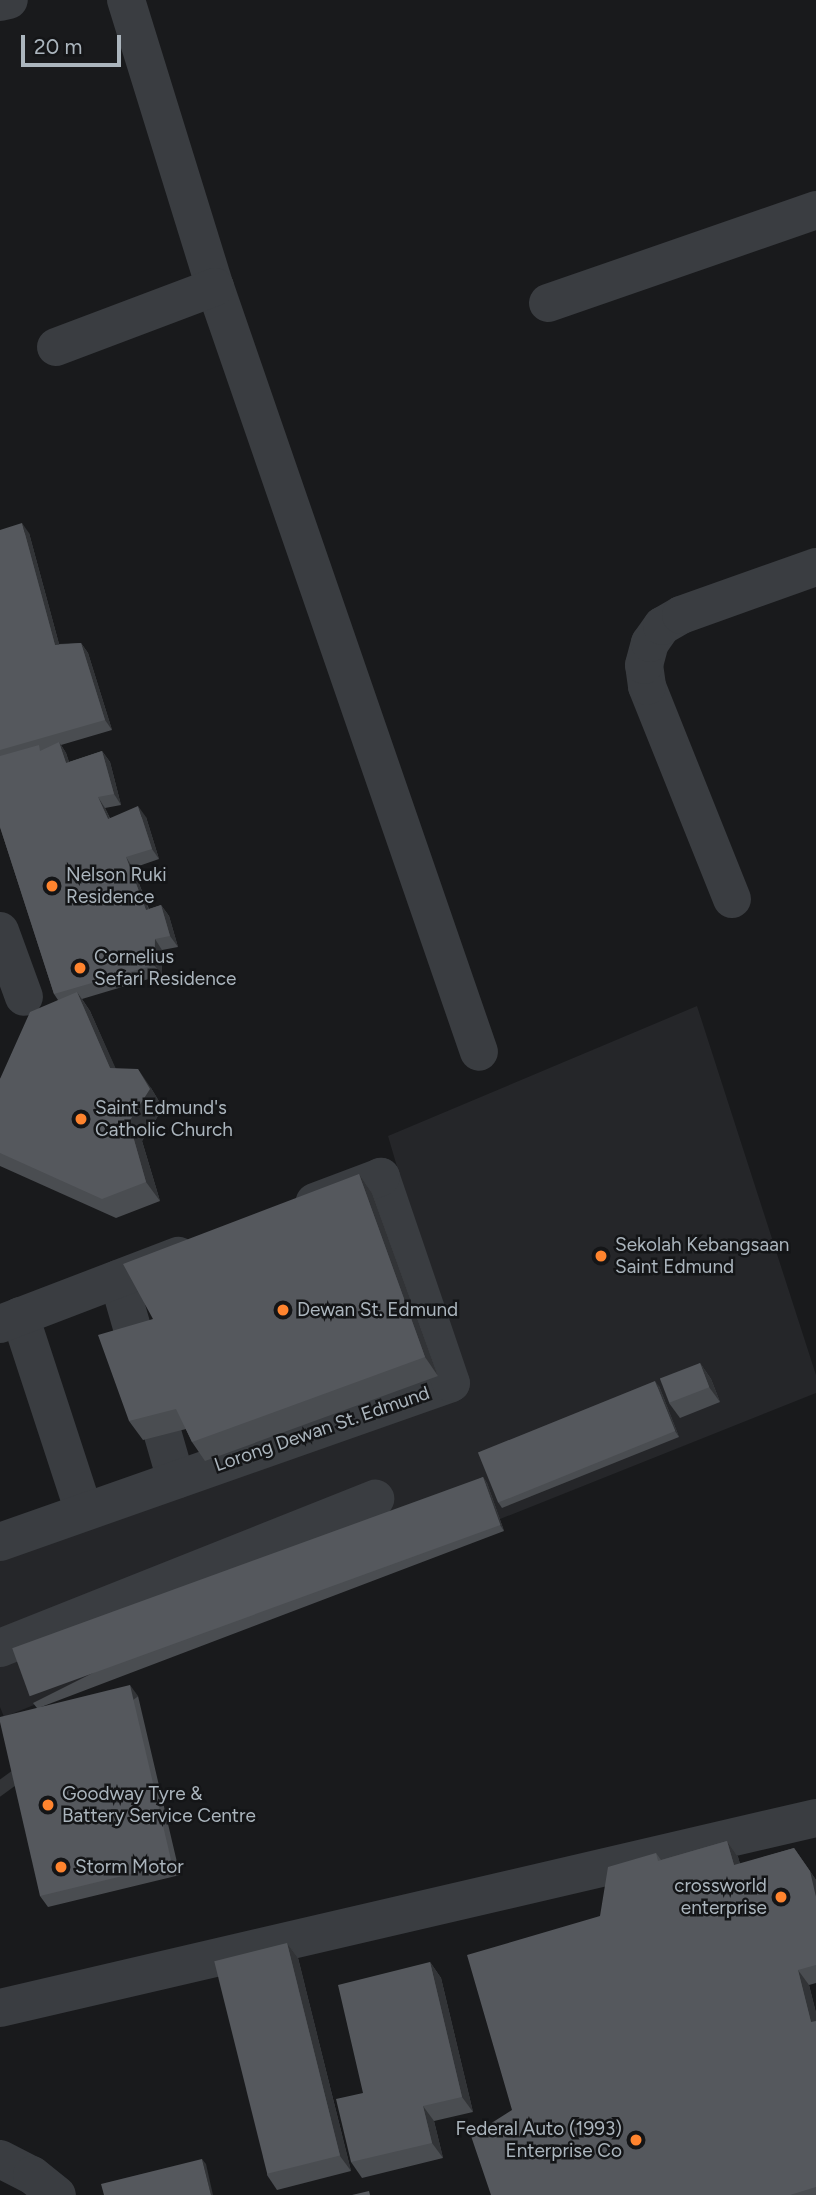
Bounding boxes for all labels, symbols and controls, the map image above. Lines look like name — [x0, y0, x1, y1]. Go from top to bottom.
scale bar — [24, 21, 124, 65]
text: 20 m — [34, 34, 82, 59]
place label: Nelson Ruki Residence — [66, 864, 167, 908]
marker: Nelson Ruki Residence — [44, 878, 60, 894]
place label: Cornelius Sefari Residence — [94, 946, 236, 990]
marker: Cornelius Sefari Residence — [72, 960, 88, 976]
place label: Saint Edmund's Catholic Church — [95, 1097, 233, 1141]
marker: Saint Edmund's Catholic Church — [73, 1111, 89, 1127]
place label: Sekolah Kebangsaan Saint Edmund — [615, 1234, 789, 1278]
marker: Sekolah Kebangsaan Saint Edmund — [593, 1248, 609, 1264]
place label: Dewan St. Edmund — [297, 1299, 458, 1321]
marker: Dewan St. Edmund — [275, 1302, 291, 1318]
street label: Lorong Dewan St. Edmund — [211, 1381, 433, 1477]
place label: Goodway Tyre & Battery Service Centre — [62, 1783, 256, 1827]
marker: Goodway Tyre & Battery Service Centre — [40, 1797, 56, 1813]
place label: Storm Motor — [75, 1856, 184, 1878]
marker: Storm Motor — [53, 1859, 69, 1875]
place label: crossworld enterprise — [674, 1875, 767, 1919]
marker: crossworld enterprise — [773, 1889, 789, 1905]
place label: Federal Auto (1993) Enterprise Co — [456, 2118, 622, 2162]
marker: Federal Auto (1993) Enterprise Co — [628, 2132, 644, 2148]

